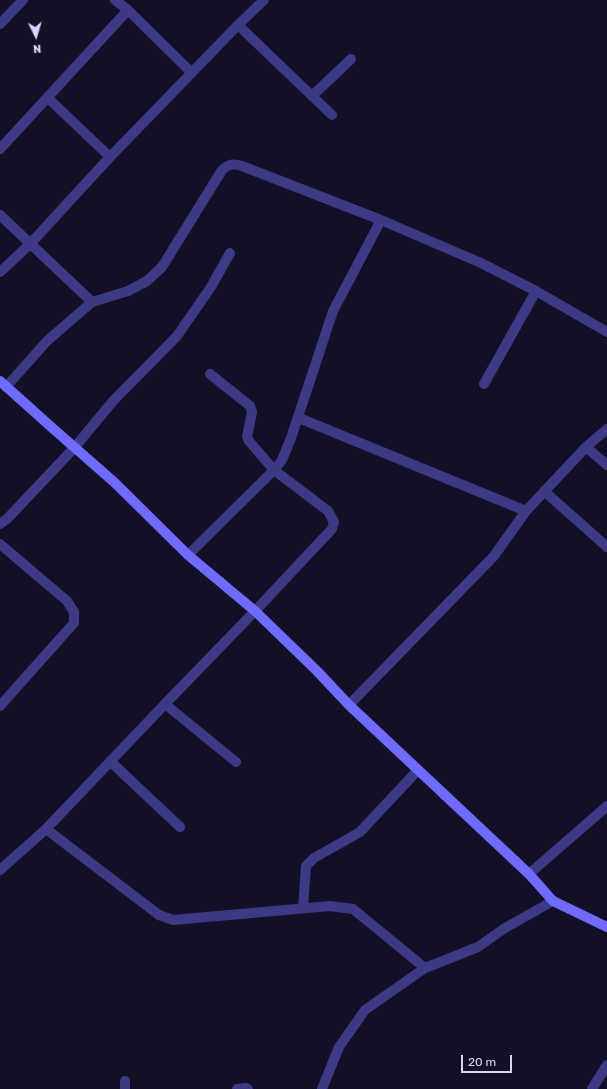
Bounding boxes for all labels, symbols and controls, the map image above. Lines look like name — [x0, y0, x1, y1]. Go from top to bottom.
north arrow — [16, 16, 56, 56]
text: N — [33, 42, 42, 55]
scale bar — [463, 1047, 514, 1073]
text: 20 m — [468, 1055, 496, 1069]

